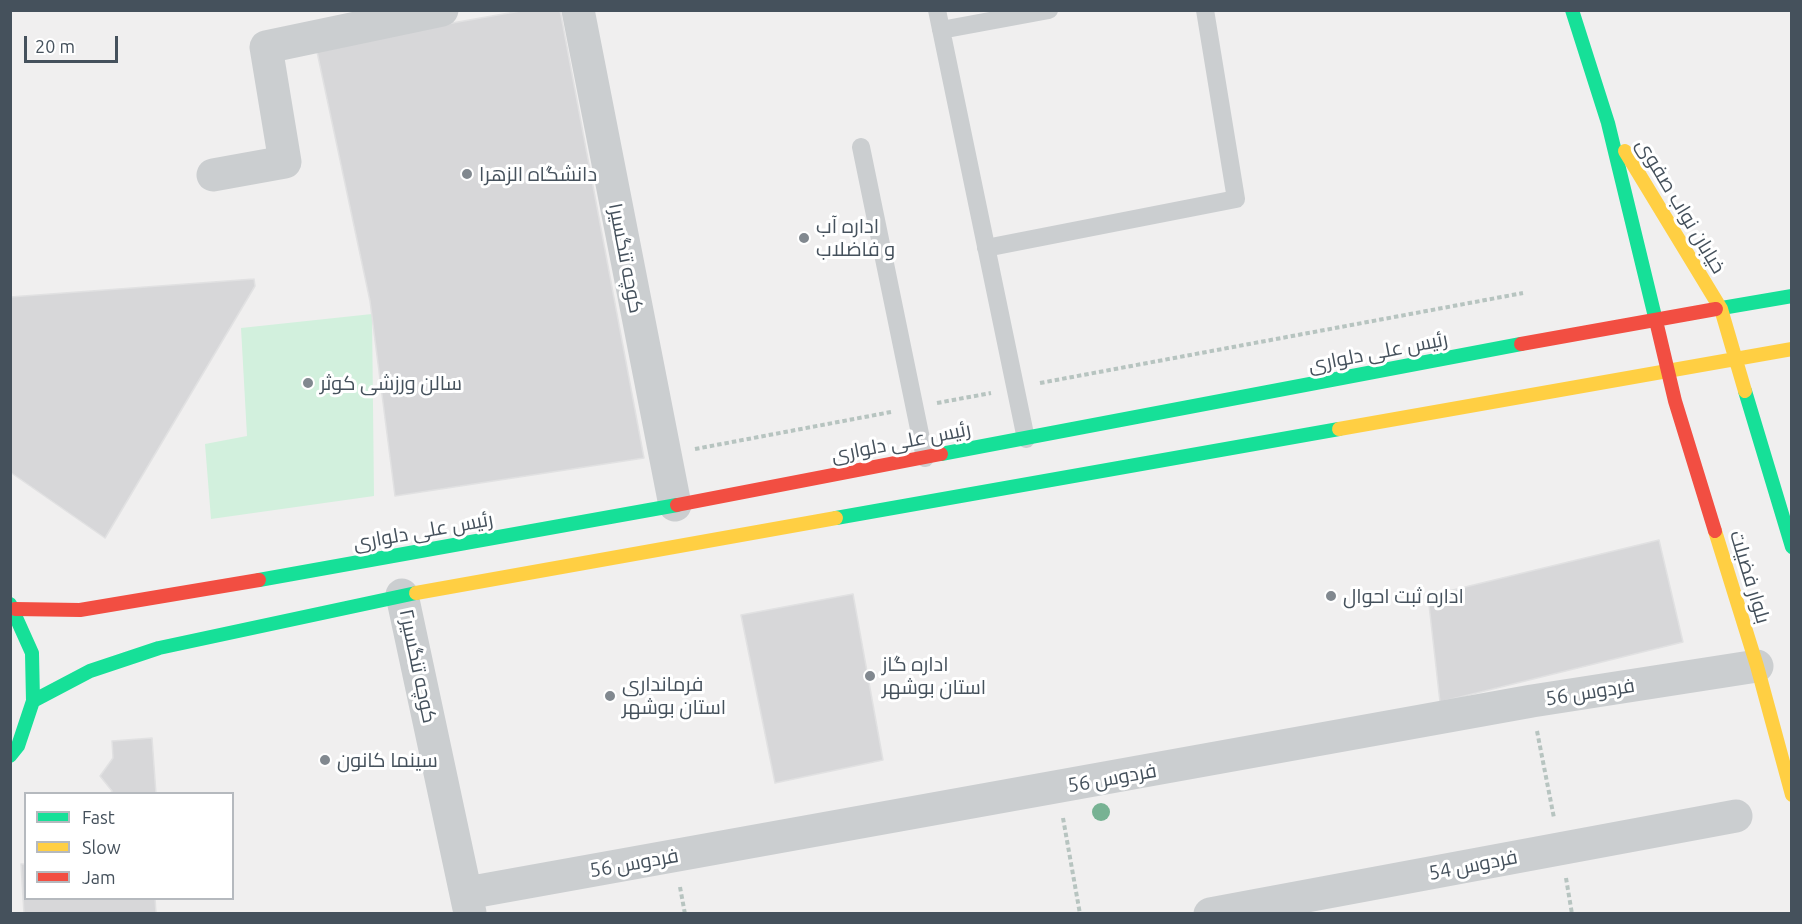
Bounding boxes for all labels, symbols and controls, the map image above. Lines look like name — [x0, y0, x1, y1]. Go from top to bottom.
scale bar — [27, 24, 122, 62]
text: 20 m — [35, 36, 75, 56]
street label: خیابان نواب صفوی — [1631, 134, 1731, 278]
place label: دانشگاه الزهرا — [479, 162, 597, 186]
marker: دانشگاه الزهرا — [460, 167, 474, 181]
street label: کوچه تنگسیر۱ — [604, 201, 648, 315]
place label: اداره آب و فاضلاب — [816, 214, 895, 261]
marker: اداره آب و فاضلاب — [797, 231, 811, 245]
street label: رئیس علی دلواری — [1306, 327, 1450, 377]
place label: سالن ورزشی کوثر — [320, 371, 462, 395]
marker: سالن ورزشی کوثر — [301, 376, 315, 390]
street label: رئیس علی دلواری — [829, 417, 973, 467]
street label: رئیس علی دلواری — [351, 507, 495, 555]
street label: بلوار فضیلت — [1725, 528, 1775, 626]
place label: اداره ثبت احوال — [1343, 584, 1464, 608]
marker: اداره ثبت احوال — [1324, 589, 1338, 603]
street label: کوچه تنگسیر۲ — [394, 607, 442, 725]
place label: اداره گاز استان بوشهر — [882, 652, 986, 699]
marker: اداره گاز استان بوشهر — [863, 669, 877, 683]
place label: فرمانداری استان بوشهر — [622, 672, 726, 719]
street label: فردوس 56 — [1544, 673, 1636, 711]
marker: فرمانداری استان بوشهر — [603, 689, 617, 703]
place label: سینما کانون — [337, 748, 438, 772]
marker: سینما کانون — [318, 753, 332, 767]
street label: فردوس 56 — [1066, 758, 1158, 798]
legend — [24, 792, 234, 900]
text: Fast — [82, 807, 115, 827]
text: Slow — [82, 837, 121, 857]
street label: فردوس 56 — [588, 843, 680, 883]
street label: فردوس 54 — [1427, 845, 1519, 885]
text: Jam — [82, 867, 116, 887]

